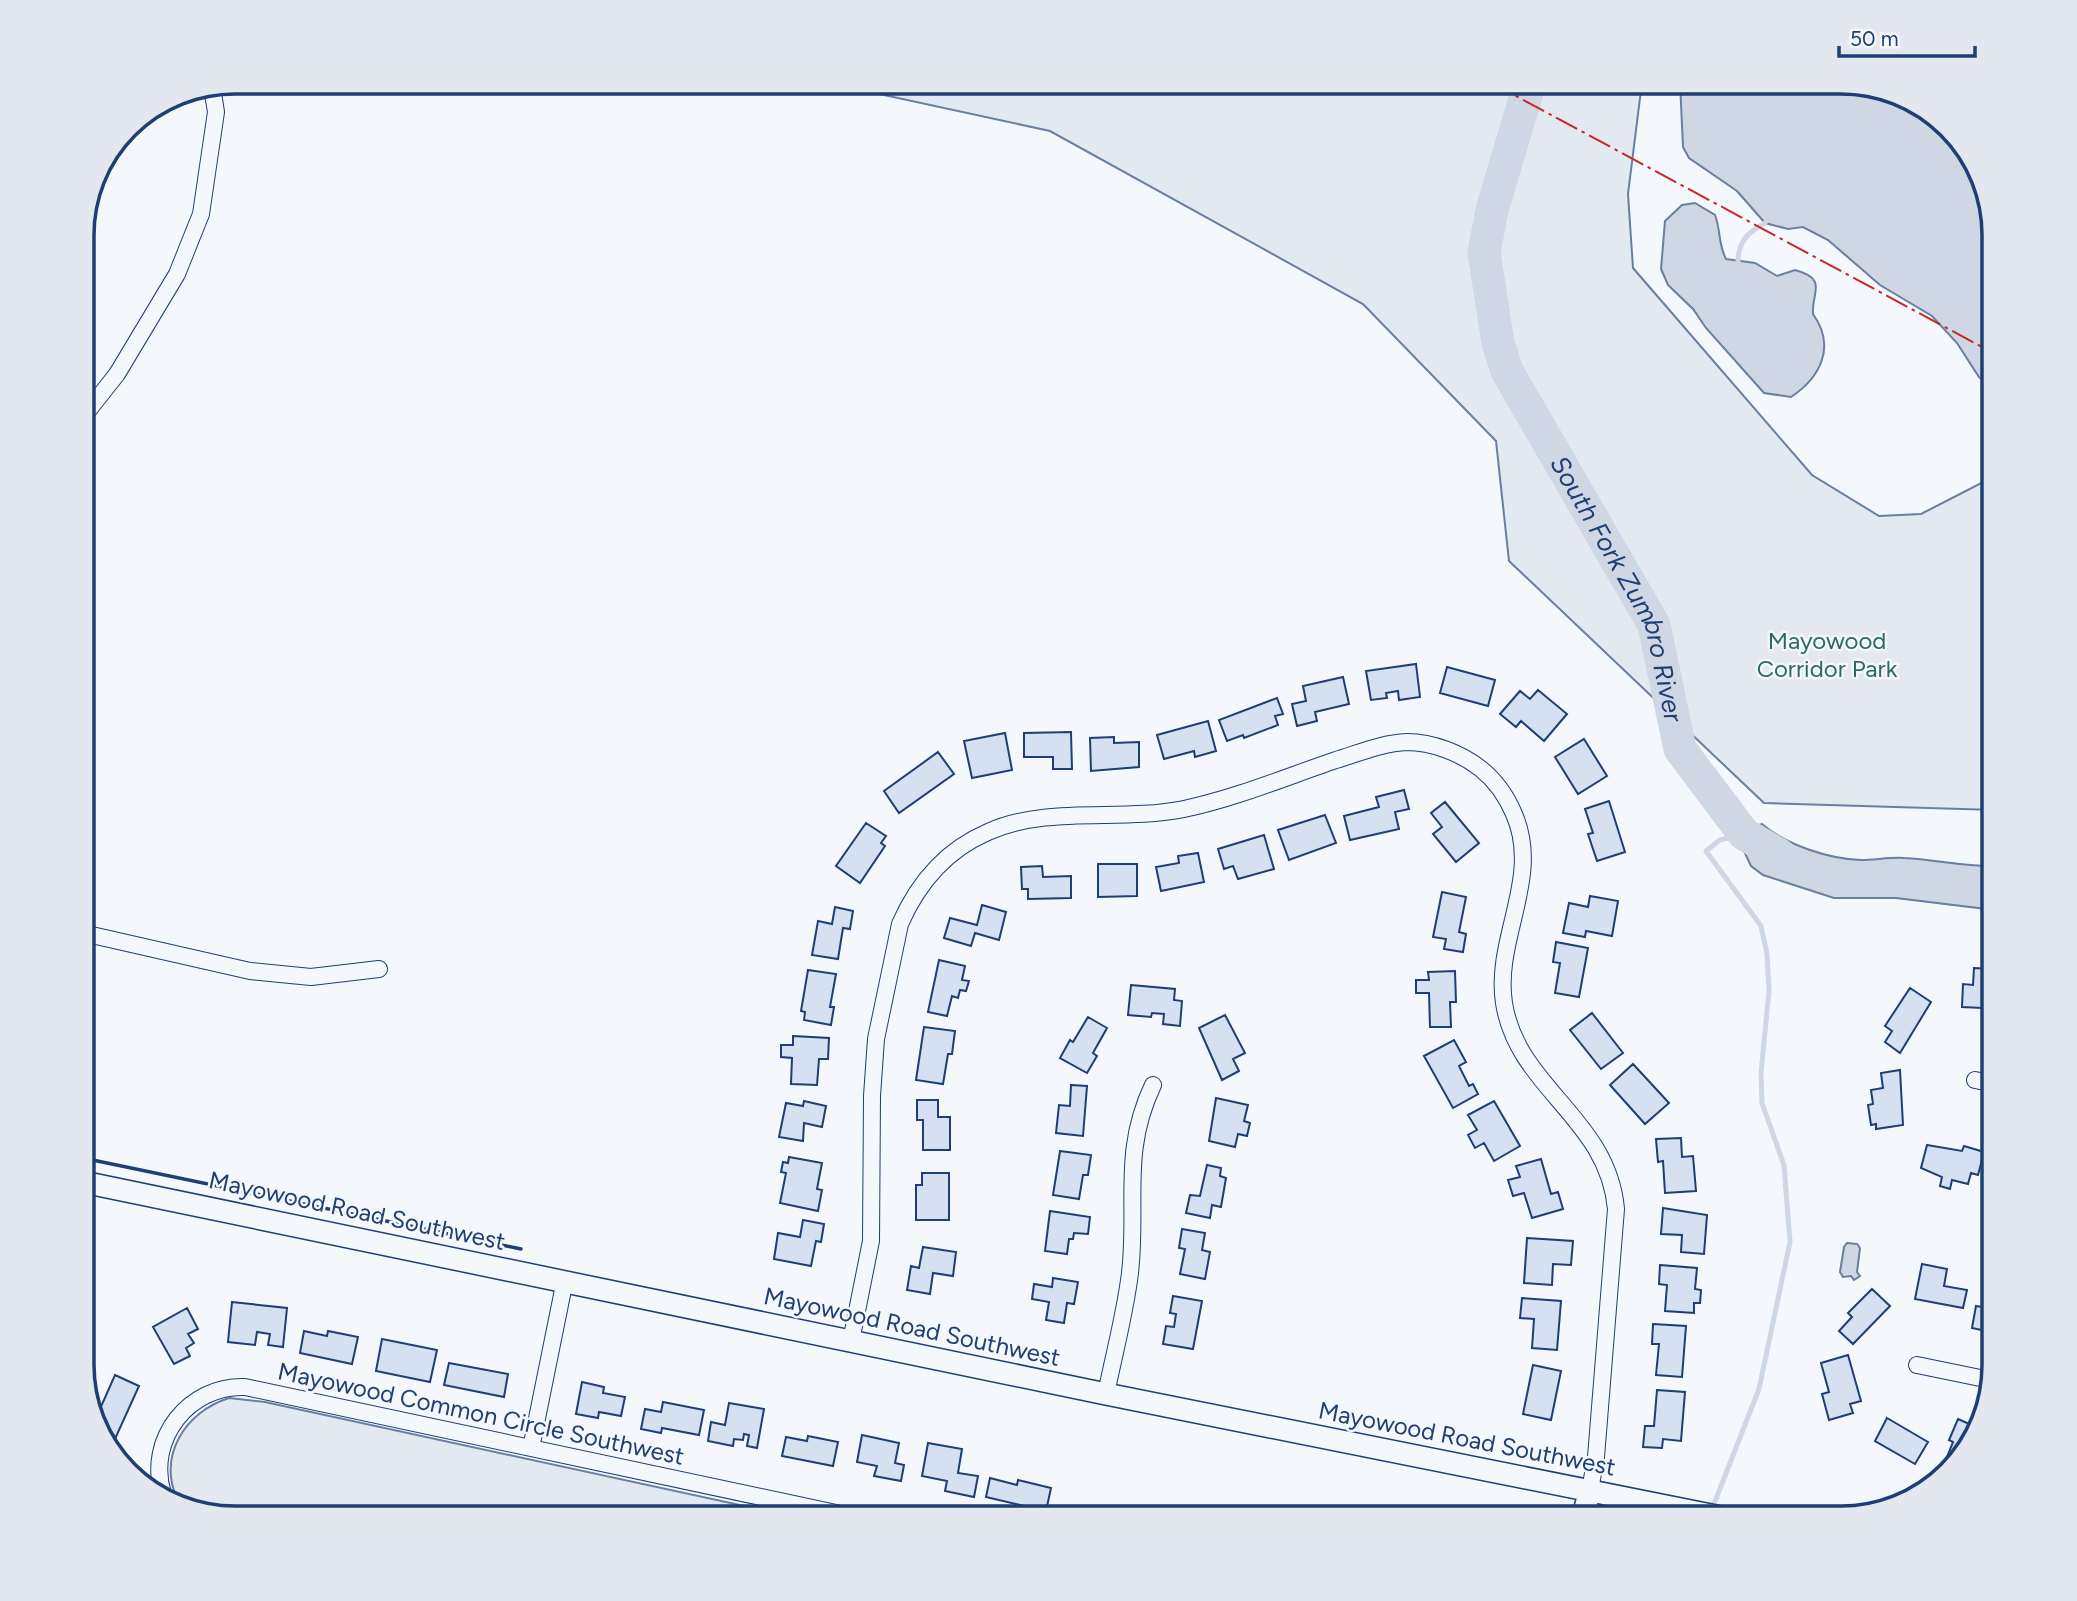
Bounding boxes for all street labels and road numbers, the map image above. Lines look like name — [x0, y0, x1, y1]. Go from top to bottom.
street label: Mayowood Road Southwest — [206, 1165, 508, 1256]
street label: Mayowood Road Southwest — [761, 1281, 1063, 1372]
street label: Mayowood Common Circle Southwest — [275, 1356, 687, 1471]
street label: Mayowood Road Southwest — [1316, 1395, 1618, 1482]

